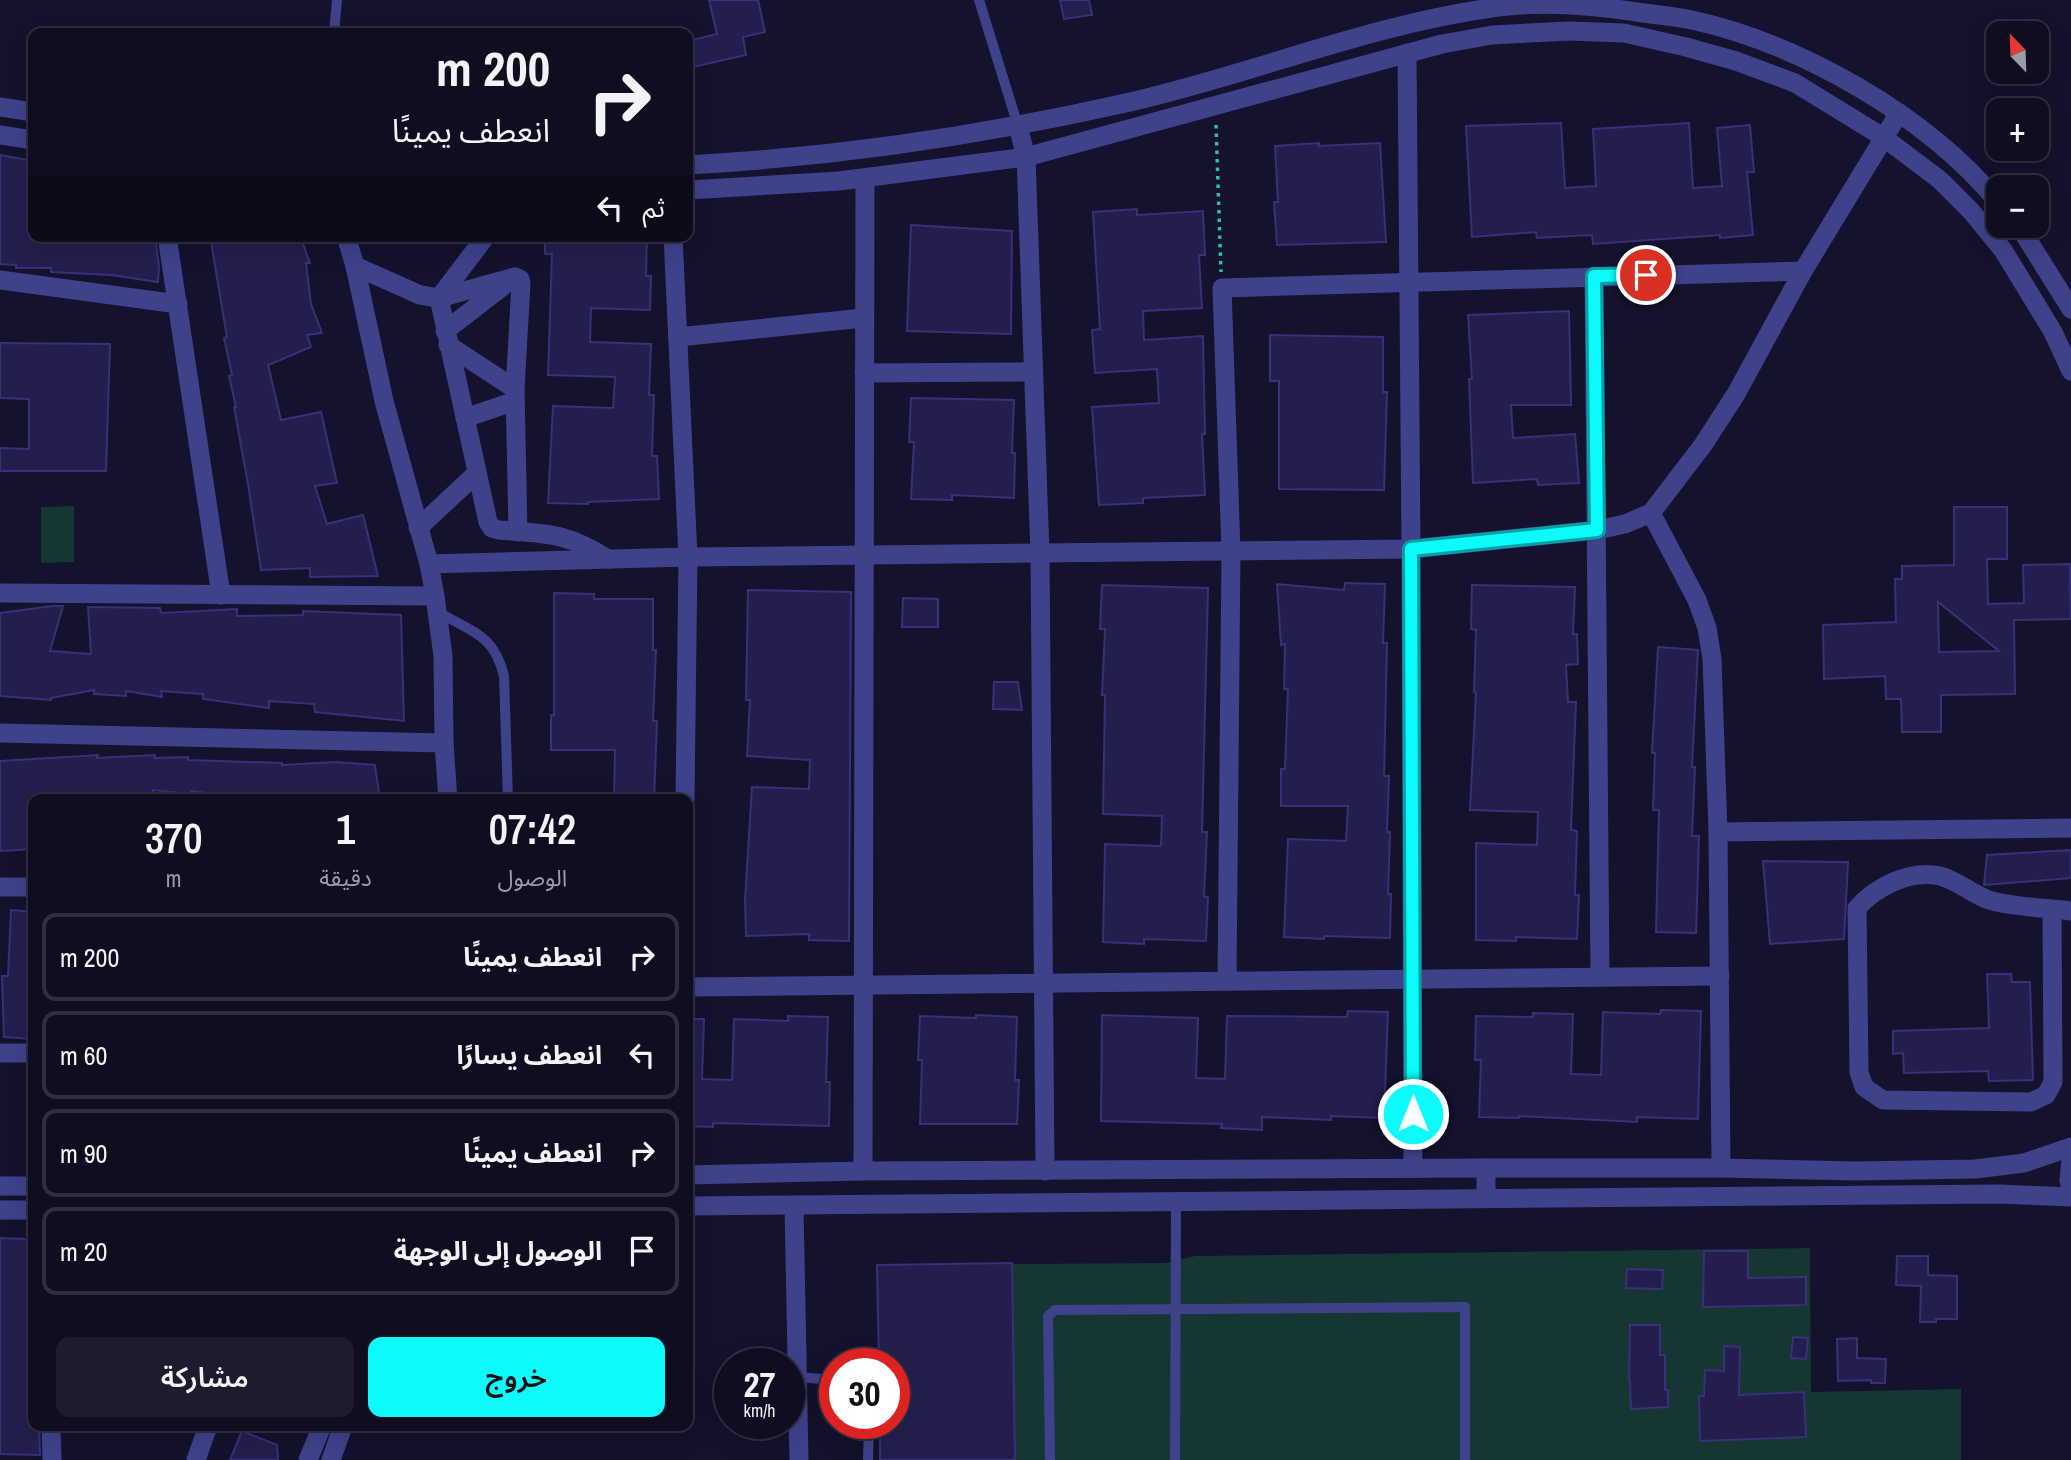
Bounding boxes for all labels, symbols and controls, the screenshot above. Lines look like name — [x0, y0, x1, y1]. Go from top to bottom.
north arrow — [1986, 21, 2049, 84]
map controls — [1986, 21, 2049, 238]
text: 200 m — [436, 35, 550, 101]
icon: right — [574, 56, 665, 147]
button: + — [1986, 98, 2049, 161]
text: انعطف يمينًا — [392, 109, 550, 152]
button: − — [1986, 175, 2049, 238]
icon: left — [591, 189, 629, 227]
text: ثم — [643, 190, 665, 225]
pin — [1616, 245, 1676, 305]
icon: arrive — [1627, 256, 1665, 294]
text: 1 — [336, 801, 355, 857]
text: 07:42 — [489, 801, 576, 857]
text: 370 — [145, 810, 202, 866]
text: دقيقة — [319, 862, 372, 893]
text: الوصول — [497, 862, 567, 893]
text: m — [166, 863, 182, 894]
icon: right — [623, 938, 661, 976]
text: انعطف يمينًا — [463, 939, 602, 974]
text: 200 m — [60, 940, 119, 975]
icon: left — [623, 1036, 661, 1074]
text: انعطف يسارًا — [456, 1037, 602, 1072]
text: 60 m — [60, 1038, 107, 1073]
position arrow — [1376, 1077, 1450, 1151]
icon: right — [623, 1134, 661, 1172]
text: انعطف يمينًا — [463, 1135, 602, 1170]
text: 90 m — [60, 1136, 107, 1171]
icon: arrive — [623, 1232, 661, 1270]
text: الوصول إلى الوجهة — [394, 1233, 602, 1268]
text: 20 m — [60, 1234, 107, 1269]
button: مشاركة — [56, 1337, 354, 1417]
button: خروج — [368, 1337, 665, 1417]
speed limit sign: 30 — [819, 1348, 910, 1439]
text: 27 — [744, 1361, 775, 1408]
text: km/h — [744, 1398, 776, 1423]

